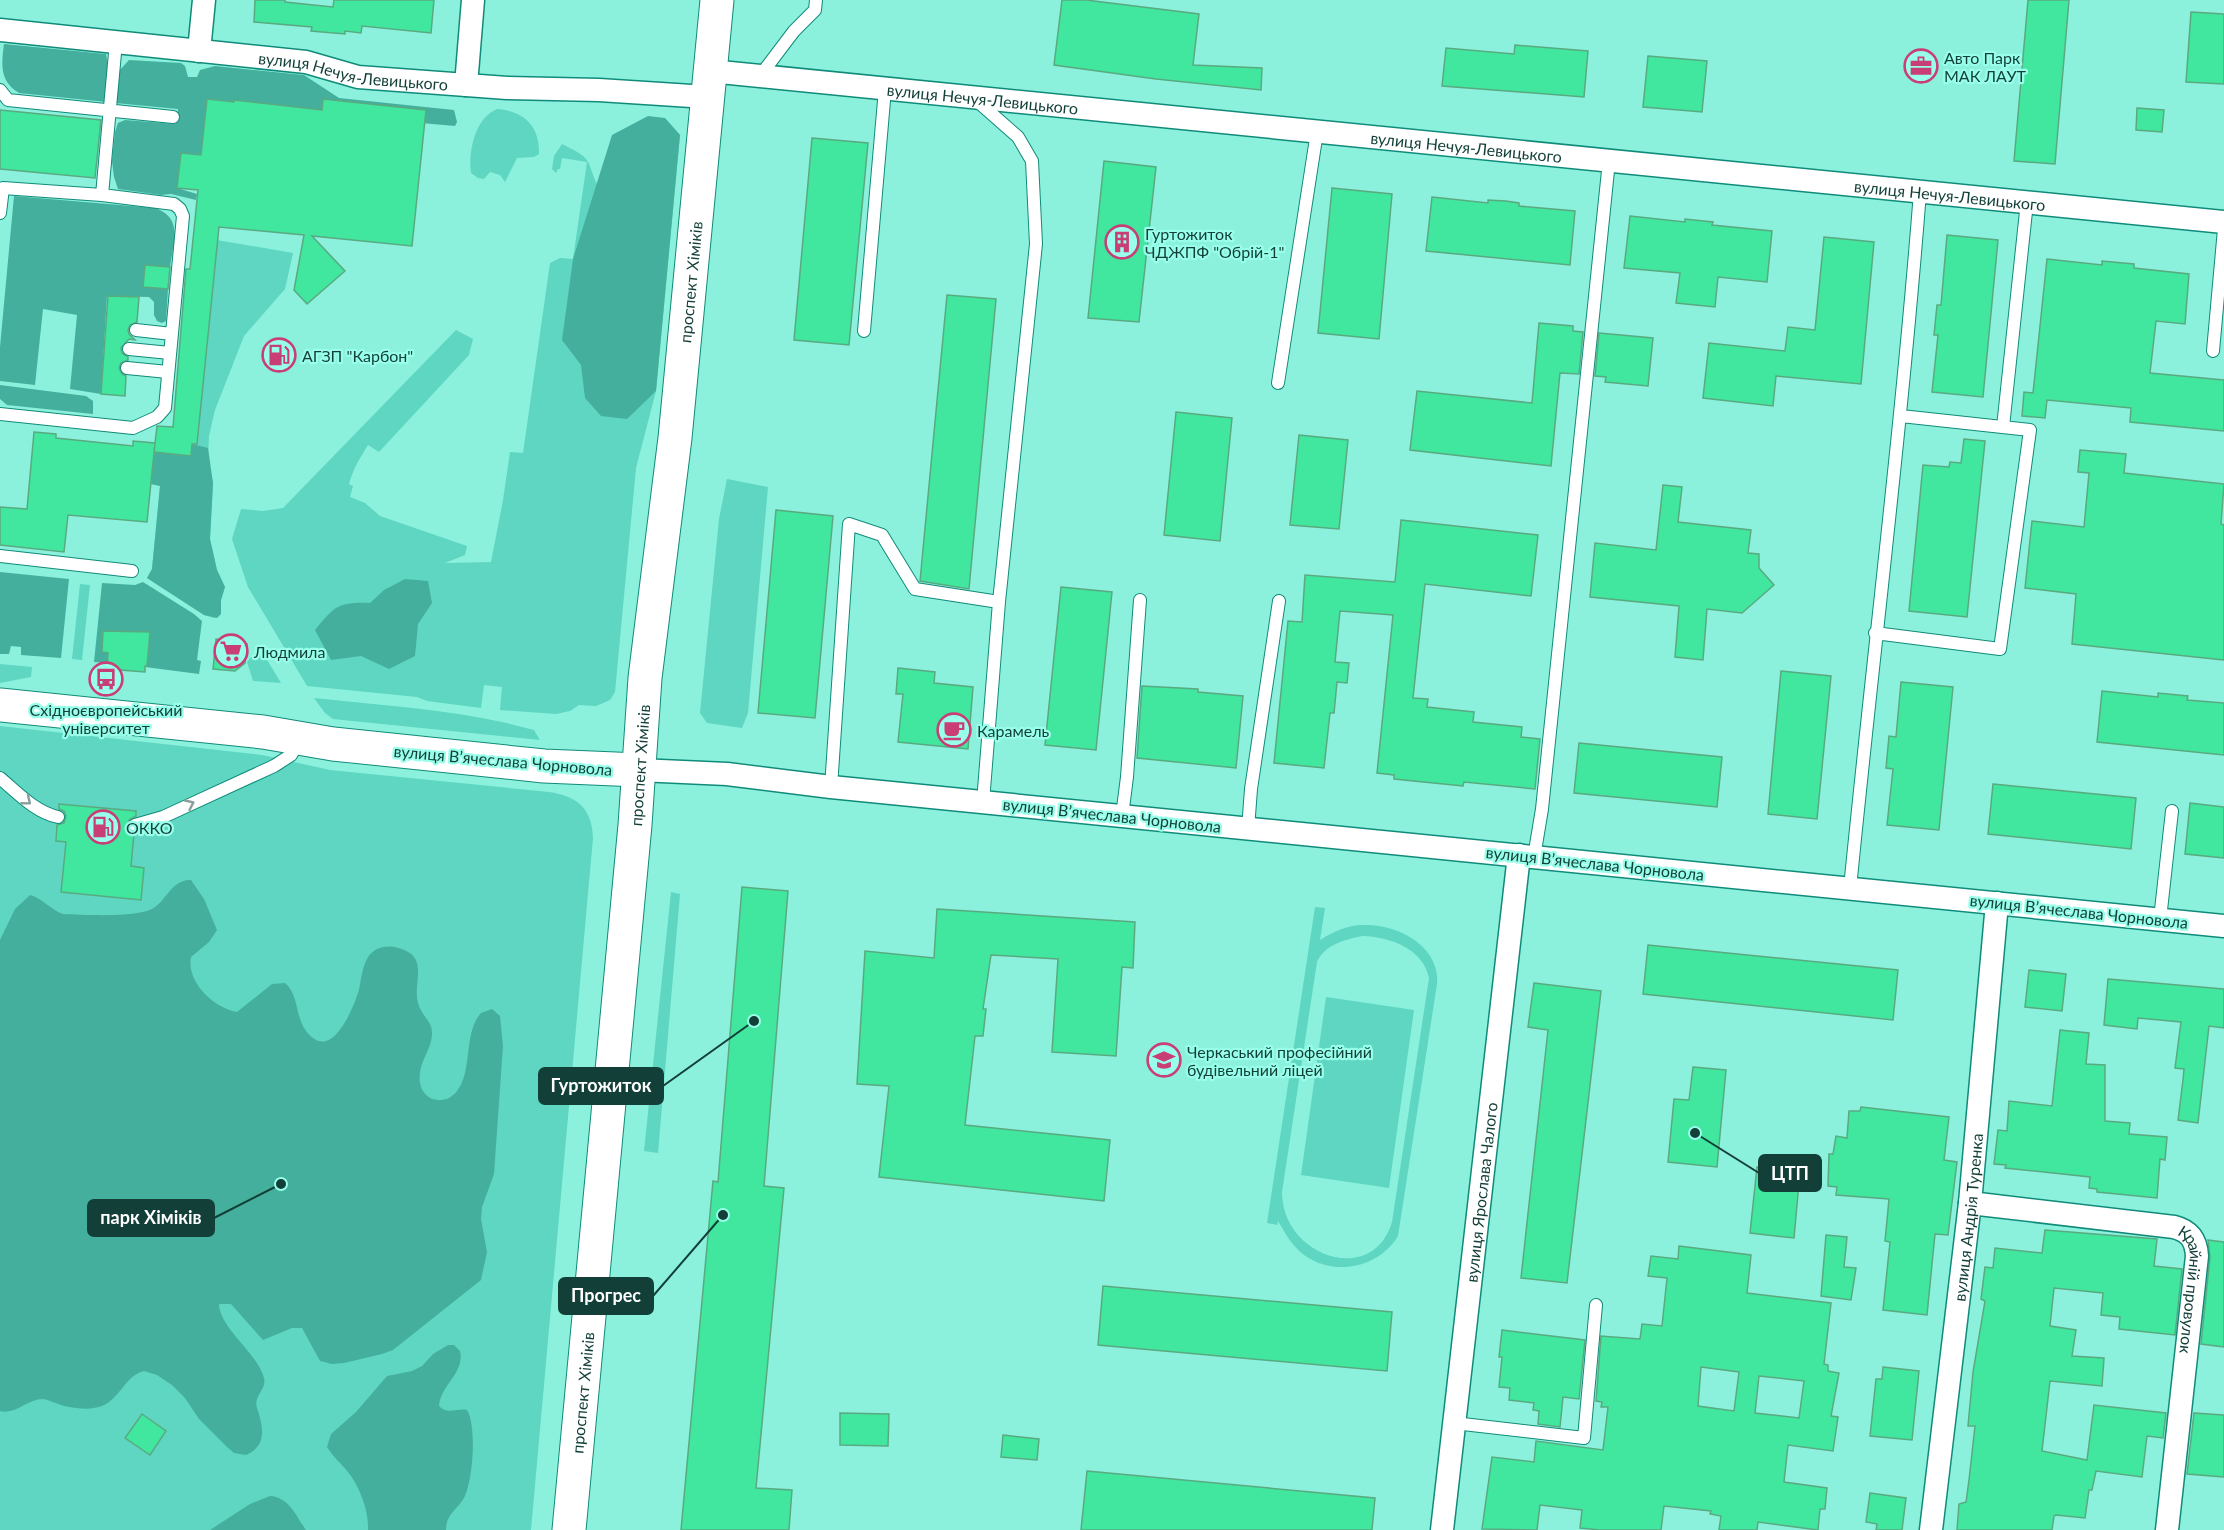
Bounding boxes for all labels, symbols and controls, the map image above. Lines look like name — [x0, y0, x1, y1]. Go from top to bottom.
street label: вулиця Нечуя-Левицького — [257, 48, 449, 93]
office icon: Авто Парк МАК ЛАУТ — [1903, 48, 1939, 84]
place label: Авто Парк МАК ЛАУТ — [1944, 48, 2026, 85]
street label: вулиця Нечуя-Левицького — [886, 79, 1079, 117]
street label: вулиця Нечуя-Левицького — [1370, 127, 1563, 165]
street label: вулиця Нечуя-Левицького — [1853, 176, 2046, 214]
street label: проспект Хіміків — [675, 220, 705, 344]
building icon: Гуртожиток ЧДЖПФ "Обрій-1" — [1104, 224, 1140, 260]
place label: Гуртожиток ЧДЖПФ "Обрій-1" — [1145, 224, 1284, 261]
fuel station icon: АГЗП "Карбон" — [261, 337, 297, 373]
place label: АГЗП "Карбон" — [302, 346, 413, 365]
supermarket icon: Людмила — [213, 633, 249, 669]
place label: Людмила — [253, 642, 325, 661]
bus stop icon: Східноєвропейський університет — [88, 661, 124, 697]
place label: Східноєвропейський університет — [30, 700, 182, 737]
street label: проспект Хіміків — [625, 704, 653, 827]
cafe icon: Карамель — [936, 712, 972, 748]
place label: Карамель — [977, 721, 1050, 740]
street label: вулиця Вʼячеслава Чорновола — [393, 741, 613, 779]
one-way arrow — [20, 793, 31, 804]
street label: вулиця Вʼячеслава Чорновола — [1002, 794, 1222, 836]
one-way arrow — [183, 800, 194, 812]
fuel station icon: ОККО — [85, 809, 121, 845]
place label: ОККО — [126, 818, 173, 837]
street label: вулиця Вʼячеслава Чорновола — [1485, 842, 1705, 884]
street label: вулиця Вʼячеслава Чорновола — [1969, 890, 2189, 932]
school or university icon: Черкаський професійний будівельний ліцей — [1146, 1042, 1182, 1078]
place label: Черкаський професійний будівельний ліцей — [1187, 1042, 1372, 1079]
callout: Гуртожиток — [539, 1068, 663, 1104]
text: Гуртожиток — [551, 1074, 652, 1096]
street label: вулиця Ярослава Чалого — [1461, 1101, 1500, 1283]
street label: вулиця Андрія Туренка — [1949, 1132, 1986, 1302]
callout: ЦТП — [1759, 1155, 1821, 1191]
text: ЦТП — [1771, 1162, 1809, 1184]
callout: парк Хіміків — [88, 1200, 214, 1236]
text: парк Хіміків — [100, 1206, 202, 1228]
street label: Крайній провулок — [2175, 1221, 2207, 1355]
callout: Прогрес — [559, 1278, 653, 1314]
text: Прогрес — [571, 1284, 641, 1306]
street label: проспект Хіміків — [567, 1331, 597, 1454]

